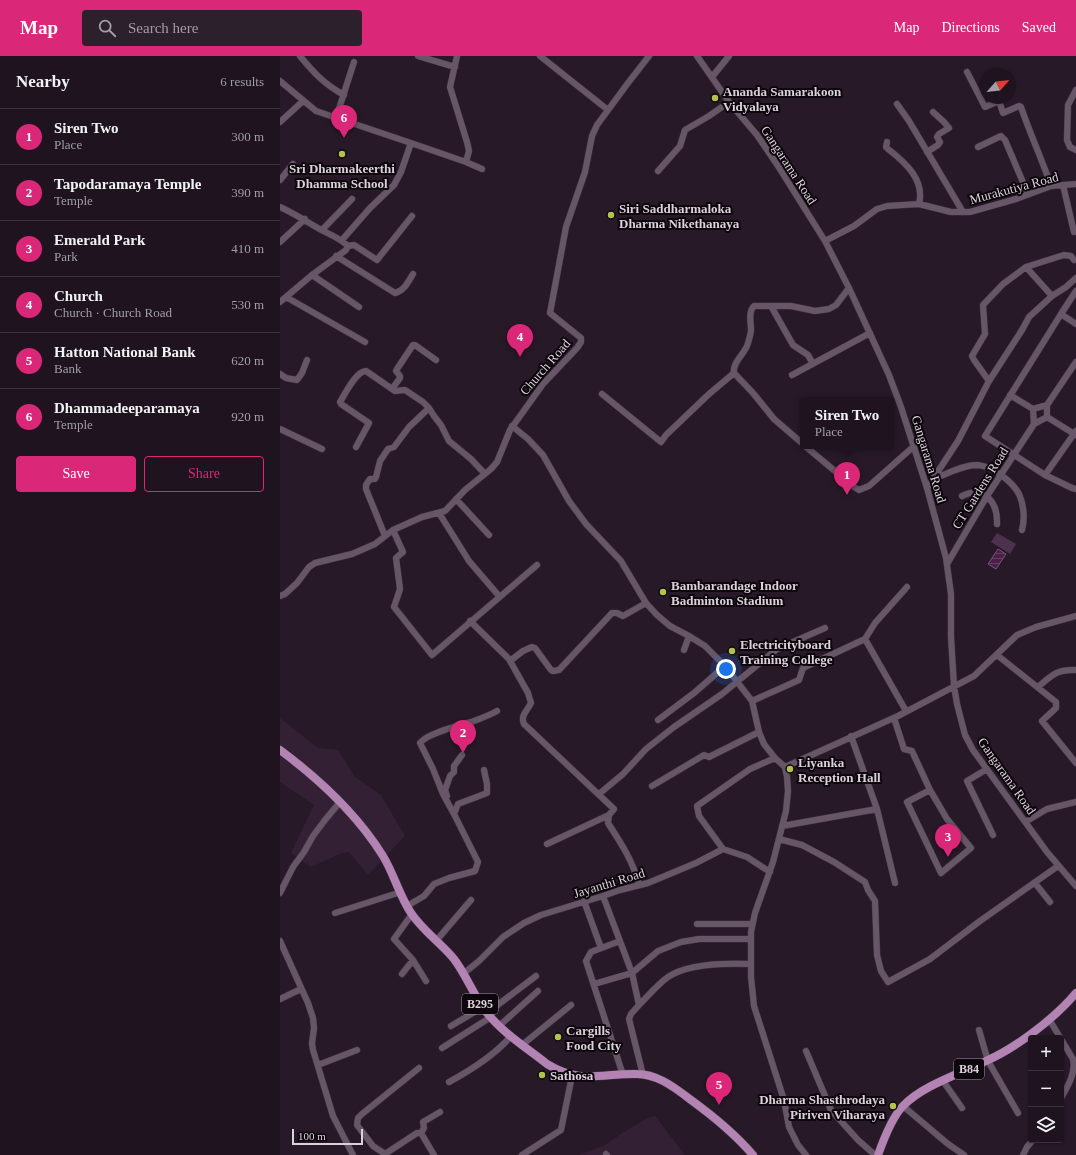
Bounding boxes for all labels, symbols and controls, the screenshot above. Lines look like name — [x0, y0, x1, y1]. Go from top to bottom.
search box — [82, 10, 362, 46]
text: Map — [20, 17, 58, 38]
icon: search — [96, 17, 118, 39]
text: Search here — [128, 20, 198, 36]
text: Map — [894, 20, 919, 35]
text: Directions — [941, 20, 1000, 35]
text: Saved — [1022, 20, 1056, 35]
north arrow — [980, 68, 1016, 104]
text: Nearby — [16, 72, 70, 91]
text: 6 results — [220, 74, 264, 89]
place label: Ananda Samarakoon Vidyalaya — [723, 84, 842, 114]
marker: Ananda Samarakoon Vidyalaya — [710, 93, 720, 103]
pin: 6 — [331, 105, 357, 138]
text: Siren Two — [54, 120, 119, 136]
street label: Gangarama Road — [758, 123, 820, 207]
text: 1 — [26, 129, 32, 144]
text: 300 m — [231, 129, 264, 144]
text: Place — [54, 137, 82, 152]
marker: Sri Dharmakeerthi Dhamma School — [337, 149, 347, 159]
place label: Sri Dharmakeerthi Dhamma School — [289, 161, 395, 191]
street label: Murakutiya Road — [968, 169, 1061, 207]
text: Tapodaramaya Temple — [54, 176, 201, 192]
text: 2 — [26, 185, 32, 200]
text: 390 m — [231, 185, 264, 200]
text: Temple — [54, 193, 93, 208]
place label: Siri Saddharmaloka Dharma Nikethanaya — [619, 201, 740, 231]
marker: Siri Saddharmaloka Dharma Nikethanaya — [606, 210, 616, 220]
text: Emerald Park — [54, 232, 145, 248]
text: 3 — [26, 241, 32, 256]
text: 410 m — [231, 241, 264, 256]
text: Park — [54, 249, 78, 264]
text: Church — [54, 288, 103, 304]
text: 4 — [26, 297, 32, 312]
text: 530 m — [231, 297, 264, 312]
text: Church · Church Road — [54, 305, 172, 320]
pin: 4 — [507, 324, 533, 357]
street label: Church Road — [517, 336, 574, 398]
text: Hatton National Bank — [54, 344, 196, 360]
text: 5 — [26, 353, 32, 368]
text: 620 m — [231, 353, 264, 368]
text: Bank — [54, 361, 81, 376]
popup — [800, 397, 894, 449]
text: Dhammadeeparamaya — [54, 400, 200, 416]
text: Siren Two — [815, 407, 879, 423]
text: 6 — [26, 409, 32, 424]
text: 920 m — [231, 409, 264, 424]
street label: Gangarama Road — [909, 413, 950, 505]
text: Temple — [54, 417, 93, 432]
text: Place — [815, 424, 843, 439]
street label: CT Gardens Road — [949, 444, 1011, 532]
button: Save — [16, 456, 136, 492]
button: Share — [144, 456, 264, 492]
pin: 1 — [834, 462, 860, 495]
place label: Bambarandage Indoor Badminton Stadium — [671, 578, 798, 608]
marker: Bambarandage Indoor Badminton Stadium — [658, 587, 668, 597]
place label: Electricityboard Training College — [740, 637, 833, 667]
marker: Electricityboard Training College — [727, 646, 737, 656]
your location — [716, 659, 736, 679]
pin: 2 — [450, 720, 476, 753]
street label: Gangarama Road — [975, 735, 1039, 818]
place label: Liyanka Reception Hall — [798, 755, 881, 785]
marker: Liyanka Reception Hall — [785, 764, 795, 774]
pin: 3 — [935, 824, 961, 857]
street label: Jayanthi Road — [571, 865, 647, 901]
road number: B295 — [462, 994, 498, 1014]
place label: Cargills Food City — [566, 1023, 622, 1053]
marker: Cargills Food City — [553, 1032, 563, 1042]
map controls — [1028, 1035, 1064, 1143]
button: + — [1028, 1035, 1064, 1071]
road number: B84 — [954, 1059, 984, 1079]
place label: Sathosa — [550, 1068, 594, 1083]
marker: Sathosa — [537, 1070, 547, 1080]
button: − — [1028, 1071, 1064, 1107]
pin: 5 — [706, 1072, 732, 1105]
place label: Dharma Shasthrodaya Piriven Viharaya — [759, 1092, 885, 1122]
marker: Dharma Shasthrodaya Piriven Viharaya — [888, 1101, 898, 1111]
button: layers — [1028, 1107, 1064, 1143]
scale bar — [292, 1127, 363, 1146]
text: 100 m — [298, 1130, 326, 1142]

